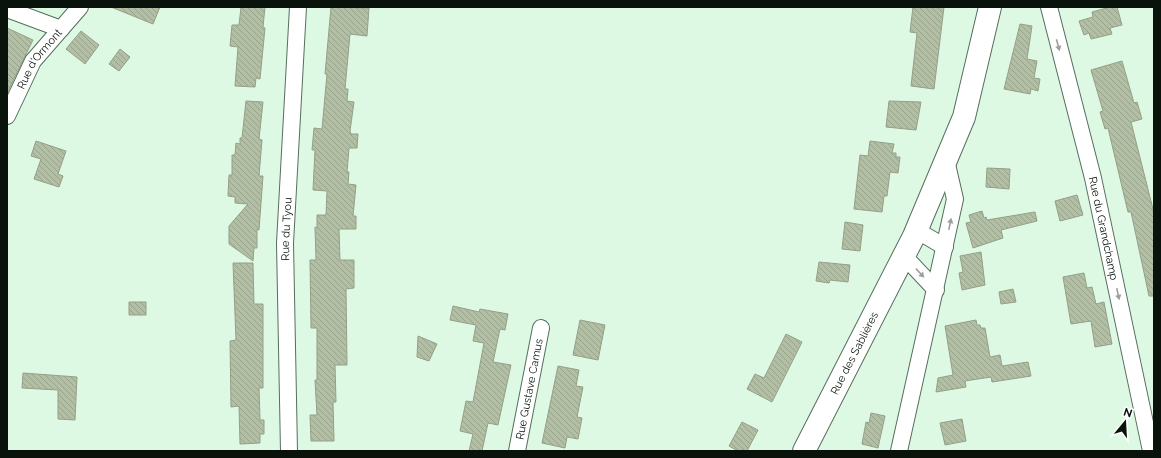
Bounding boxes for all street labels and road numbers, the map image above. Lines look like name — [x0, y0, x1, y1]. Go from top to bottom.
street label: Rue d'Ormont — [15, 26, 65, 91]
street label: Rue du Grandchamp — [1086, 175, 1121, 282]
street label: Rue du Tyou — [279, 197, 295, 261]
street label: Rue des Sablières — [828, 310, 881, 397]
street label: Rue Gustave Camus — [513, 338, 546, 441]

